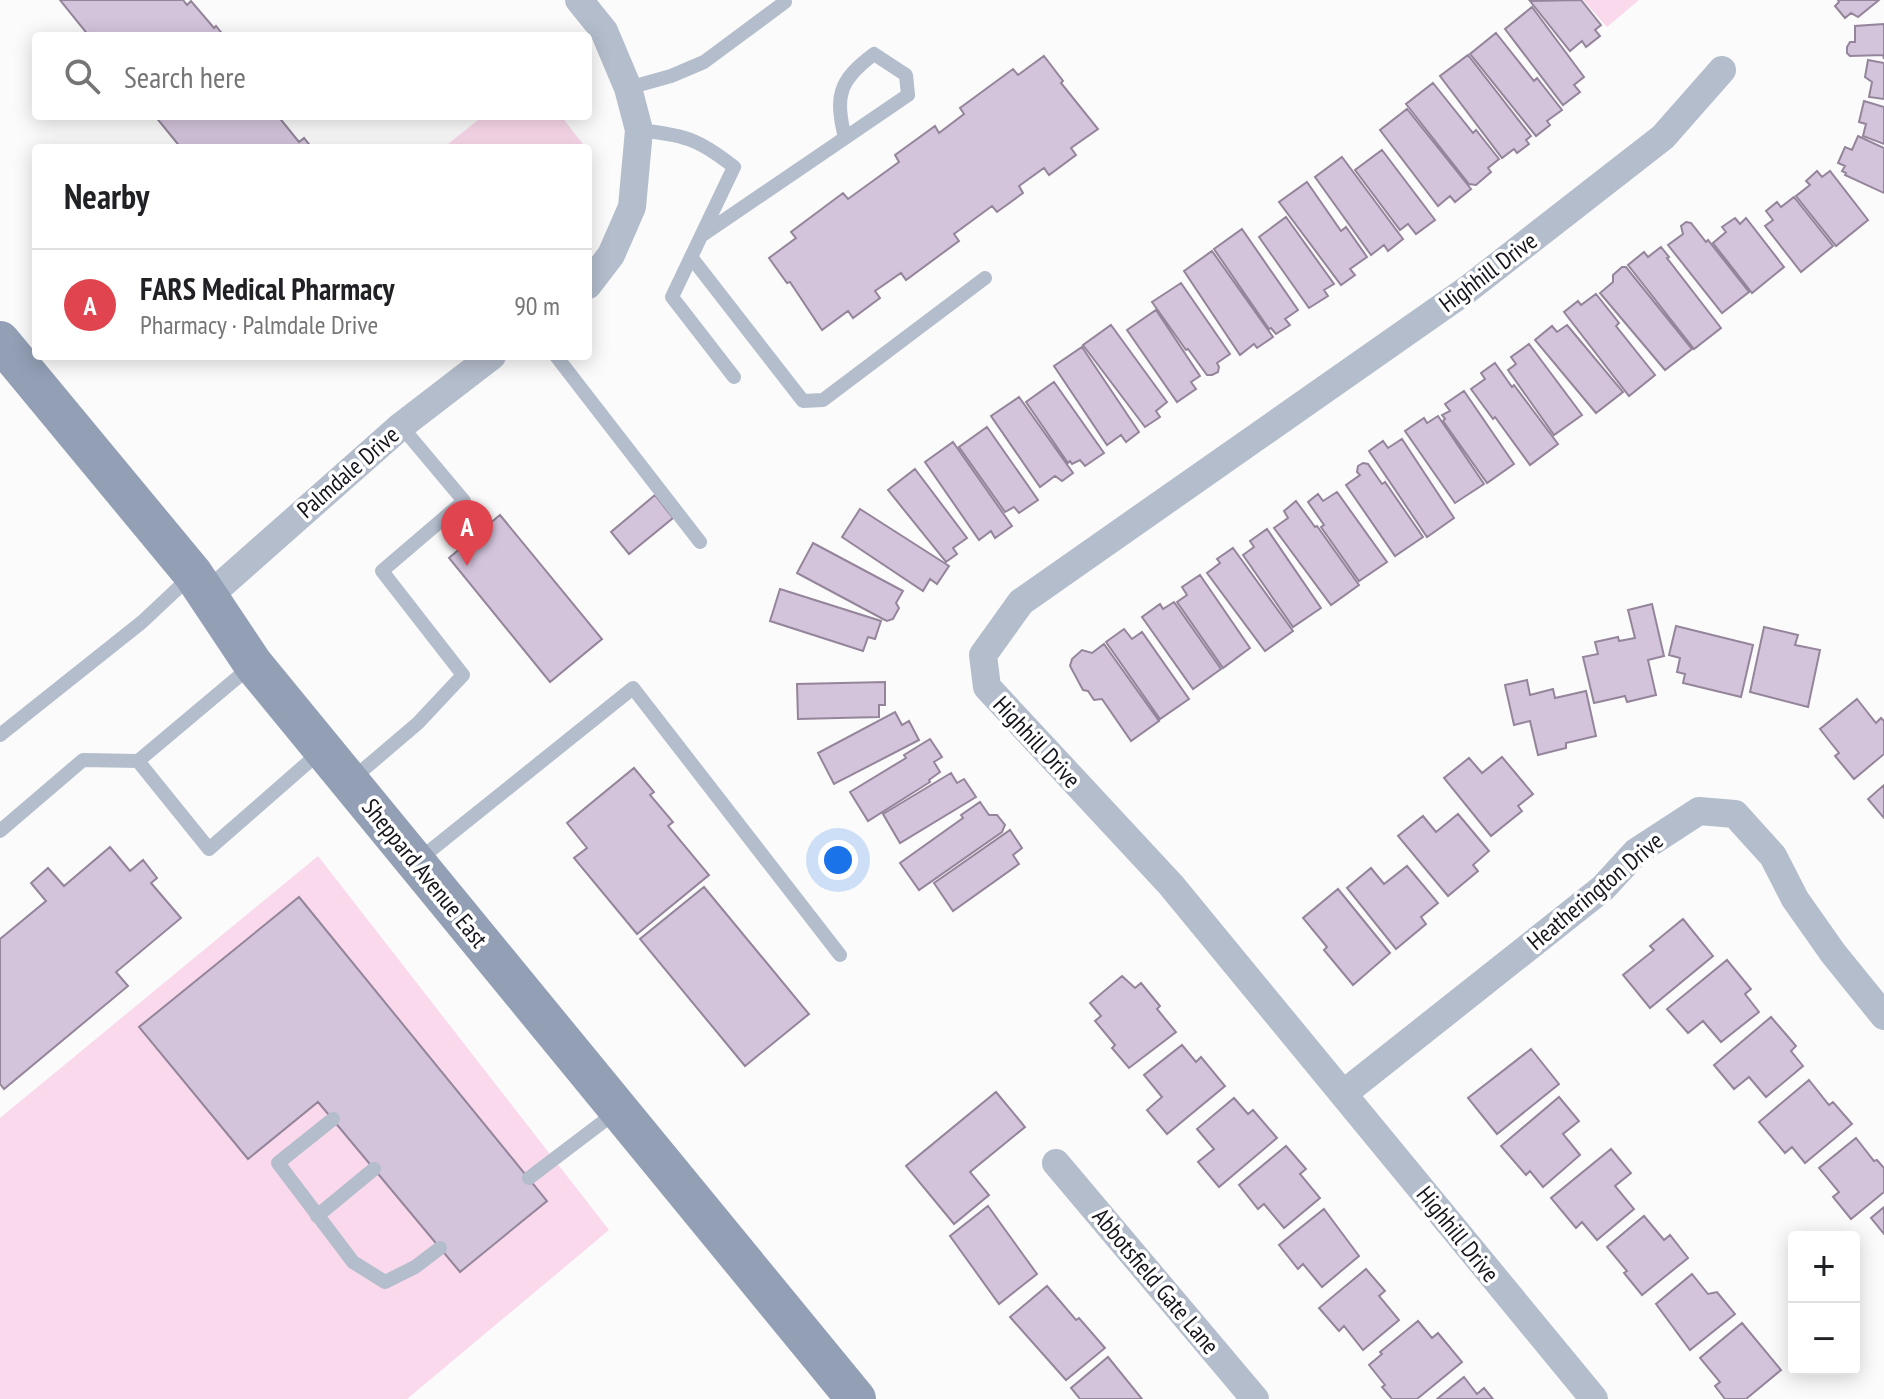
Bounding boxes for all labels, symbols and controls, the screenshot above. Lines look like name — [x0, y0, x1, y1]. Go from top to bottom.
search box — [32, 32, 592, 120]
icon: search — [60, 54, 104, 98]
text: Search here — [124, 57, 246, 96]
text: Nearby — [64, 174, 149, 218]
street label: Highhill Drive — [1433, 225, 1543, 319]
text: FARS Medical Pharmacy — [140, 269, 395, 308]
text: A — [83, 289, 97, 322]
text: 90 m — [514, 289, 560, 322]
text: Pharmacy · Palmdale Drive — [140, 308, 378, 341]
street label: Palmdale Drive — [291, 419, 405, 525]
pin: A — [441, 500, 493, 566]
street label: Highhill Drive — [987, 690, 1087, 794]
street label: Sheppard Avenue East — [355, 792, 495, 954]
street label: Heatherington Drive — [1521, 825, 1669, 957]
your location — [818, 840, 858, 880]
street label: Highhill Drive — [1410, 1180, 1506, 1288]
street label: Abbotsfield Gate Lane — [1086, 1202, 1226, 1360]
map controls — [1788, 1231, 1860, 1375]
button: + — [1788, 1231, 1860, 1303]
button: − — [1788, 1303, 1860, 1375]

